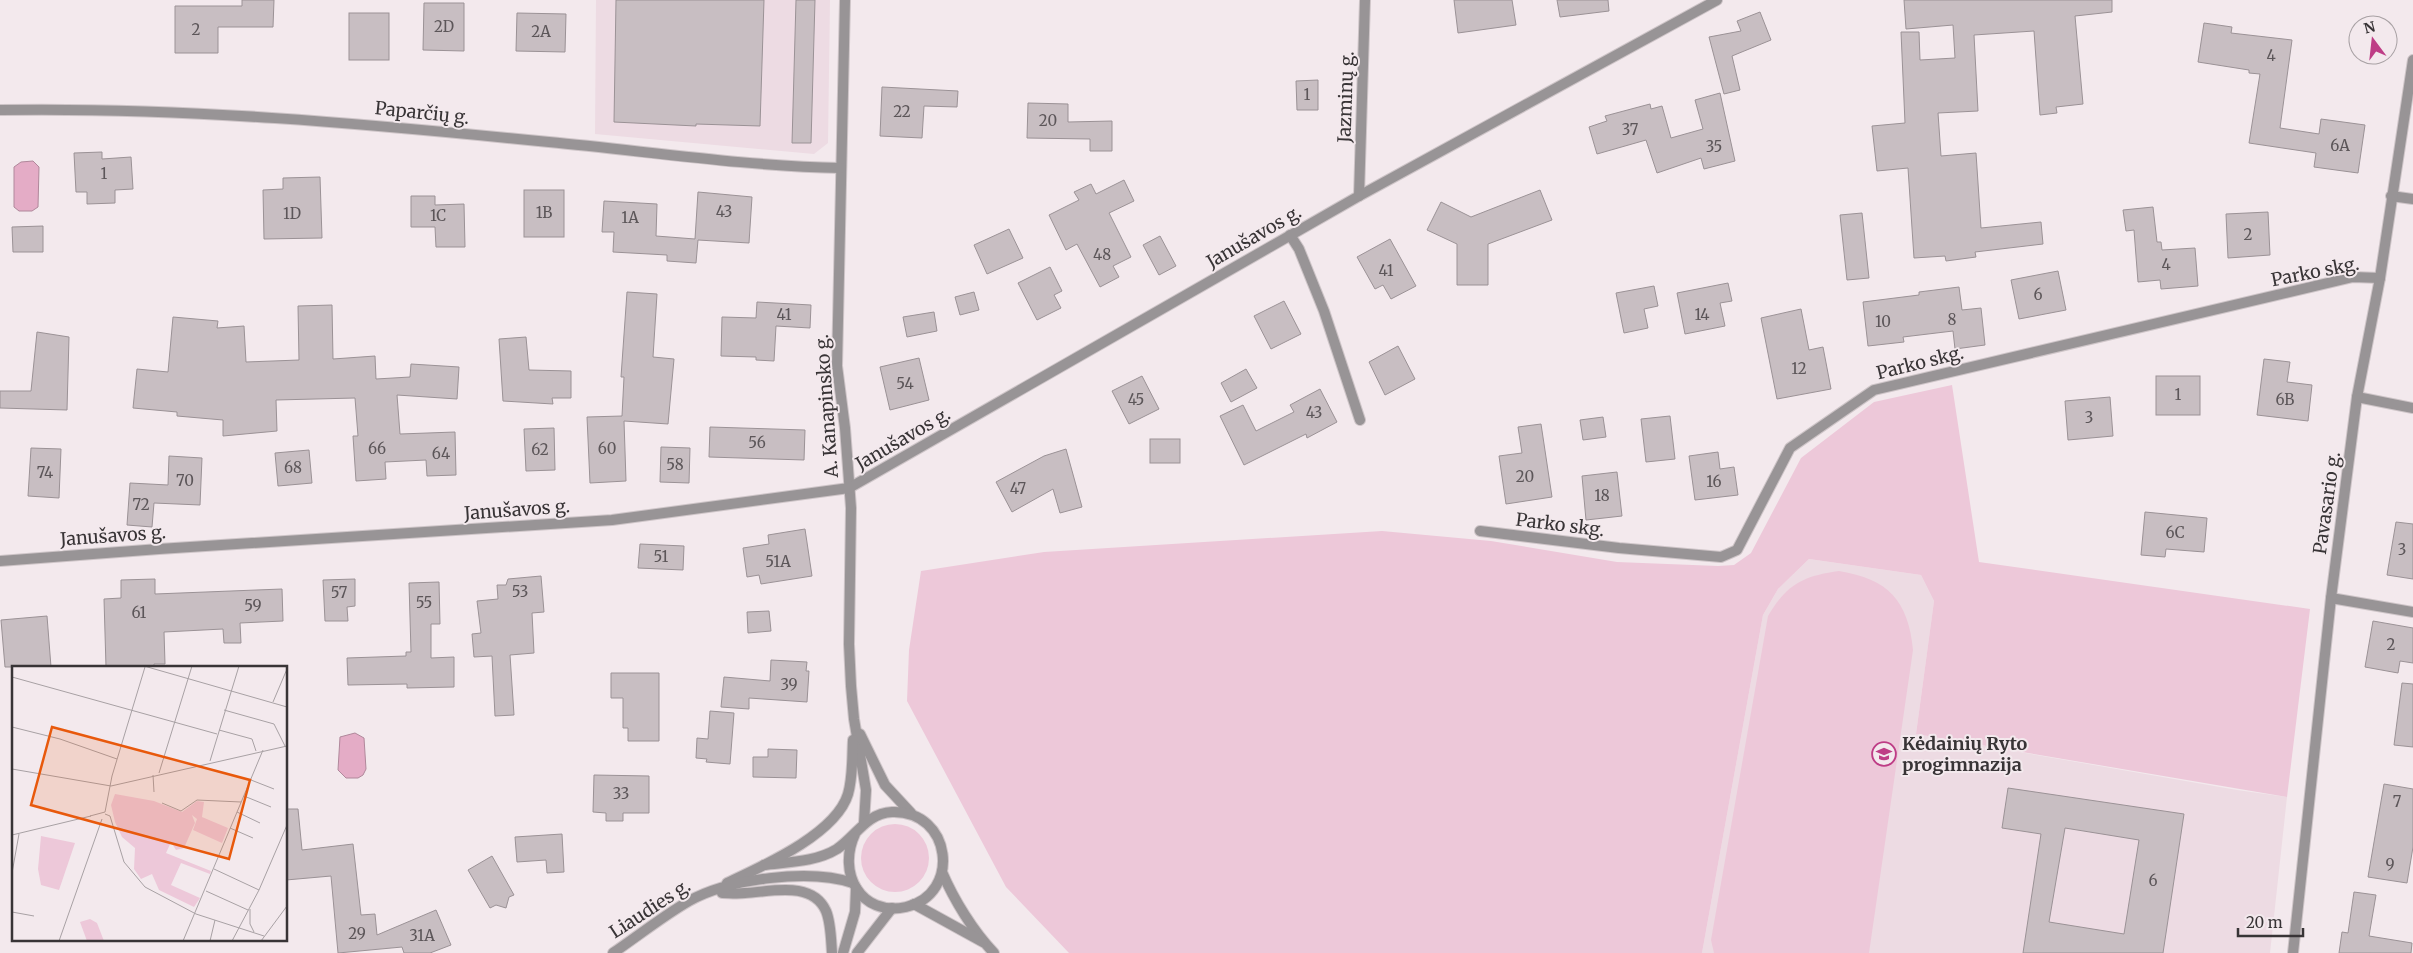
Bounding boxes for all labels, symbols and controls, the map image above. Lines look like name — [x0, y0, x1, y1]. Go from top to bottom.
north arrow — [2348, 15, 2398, 65]
house number: 2D — [434, 17, 454, 36]
text: N — [2362, 17, 2377, 38]
house number: 2 — [192, 20, 201, 39]
house number: 2A — [531, 22, 551, 41]
house number: 4 — [2266, 46, 2276, 65]
street label: Jazminų g. — [1332, 51, 1359, 144]
house number: 1 — [1304, 85, 1311, 104]
street label: Paparčių g. — [374, 96, 470, 129]
house number: 22 — [893, 102, 911, 121]
house number: 20 — [1039, 111, 1057, 130]
house number: 37 — [1622, 120, 1639, 139]
house number: 6A — [2330, 136, 2350, 155]
house number: 35 — [1706, 137, 1722, 156]
house number: 1 — [101, 164, 108, 183]
street label: Janušavos g. — [1201, 200, 1305, 273]
house number: 43 — [716, 202, 732, 221]
house number: 1B — [536, 203, 552, 222]
house number: 1D — [283, 204, 301, 223]
house number: 1C — [430, 206, 446, 225]
house number: 1A — [621, 208, 639, 227]
house number: 2 — [2244, 225, 2253, 244]
house number: 48 — [1093, 245, 1111, 264]
street label: Parko skg. — [2269, 252, 2361, 291]
house number: 4 — [2161, 255, 2171, 274]
house number: 41 — [1379, 261, 1394, 280]
house number: 6 — [2033, 285, 2043, 304]
house number: 41 — [777, 305, 792, 324]
house number: 14 — [1694, 305, 1710, 324]
house number: 8 — [1948, 310, 1957, 329]
house number: 10 — [1875, 312, 1891, 331]
street label: A. Kanapinsko g. — [810, 334, 843, 479]
street label: Parko skg. — [1874, 341, 1966, 384]
house number: 12 — [1791, 359, 1807, 378]
house number: 54 — [896, 374, 914, 393]
house number: 1 — [2175, 385, 2182, 404]
house number: 45 — [1128, 390, 1144, 409]
house number: 6B — [2276, 390, 2294, 409]
street label: Janušavos g. — [850, 402, 954, 475]
house number: 43 — [1306, 403, 1322, 422]
house number: 3 — [2085, 408, 2093, 427]
house number: 56 — [748, 433, 766, 452]
house number: 66 — [368, 439, 386, 458]
house number: 60 — [598, 439, 616, 458]
house number: 62 — [531, 440, 549, 459]
house number: 64 — [432, 444, 450, 463]
street label: Pavasario g. — [2308, 450, 2345, 556]
house number: 58 — [666, 455, 684, 474]
house number: 68 — [284, 458, 302, 477]
house number: 74 — [37, 463, 53, 482]
house number: 20 — [1516, 467, 1534, 486]
house number: 70 — [176, 471, 194, 490]
house number: 16 — [1706, 472, 1722, 491]
house number: 47 — [1010, 479, 1027, 498]
house number: 18 — [1594, 486, 1610, 505]
street label: Janušavos g. — [462, 494, 571, 525]
house number: 72 — [132, 495, 150, 514]
street label: Parko skg. — [1514, 508, 1606, 541]
street label: Janušavos g. — [58, 520, 167, 551]
house number: 6C — [2165, 523, 2185, 542]
house number: 3 — [2398, 540, 2406, 559]
house number: 51 — [654, 547, 669, 566]
house number: 51A — [765, 552, 791, 571]
house number: 53 — [512, 582, 528, 601]
house number: 57 — [331, 583, 348, 602]
house number: 55 — [416, 593, 432, 612]
house number: 59 — [244, 596, 262, 615]
house number: 61 — [132, 603, 147, 622]
house number: 2 — [2387, 635, 2396, 654]
inset map — [12, 666, 288, 940]
house number: 39 — [780, 675, 798, 694]
place label: Kėdainių Ryto progimnazija — [1902, 732, 2028, 776]
school or university icon: Kėdainių Ryto progimnazija — [1871, 741, 1897, 767]
house number: 33 — [613, 784, 629, 803]
house number: 7 — [2393, 792, 2402, 811]
house number: 9 — [2385, 855, 2395, 874]
house number: 6 — [2148, 871, 2158, 890]
street label: Liaudies g. — [605, 874, 695, 943]
scale bar — [2238, 906, 2303, 938]
text: 20 m — [2246, 913, 2283, 932]
house number: 29 — [348, 924, 366, 943]
house number: 31A — [409, 926, 435, 945]

